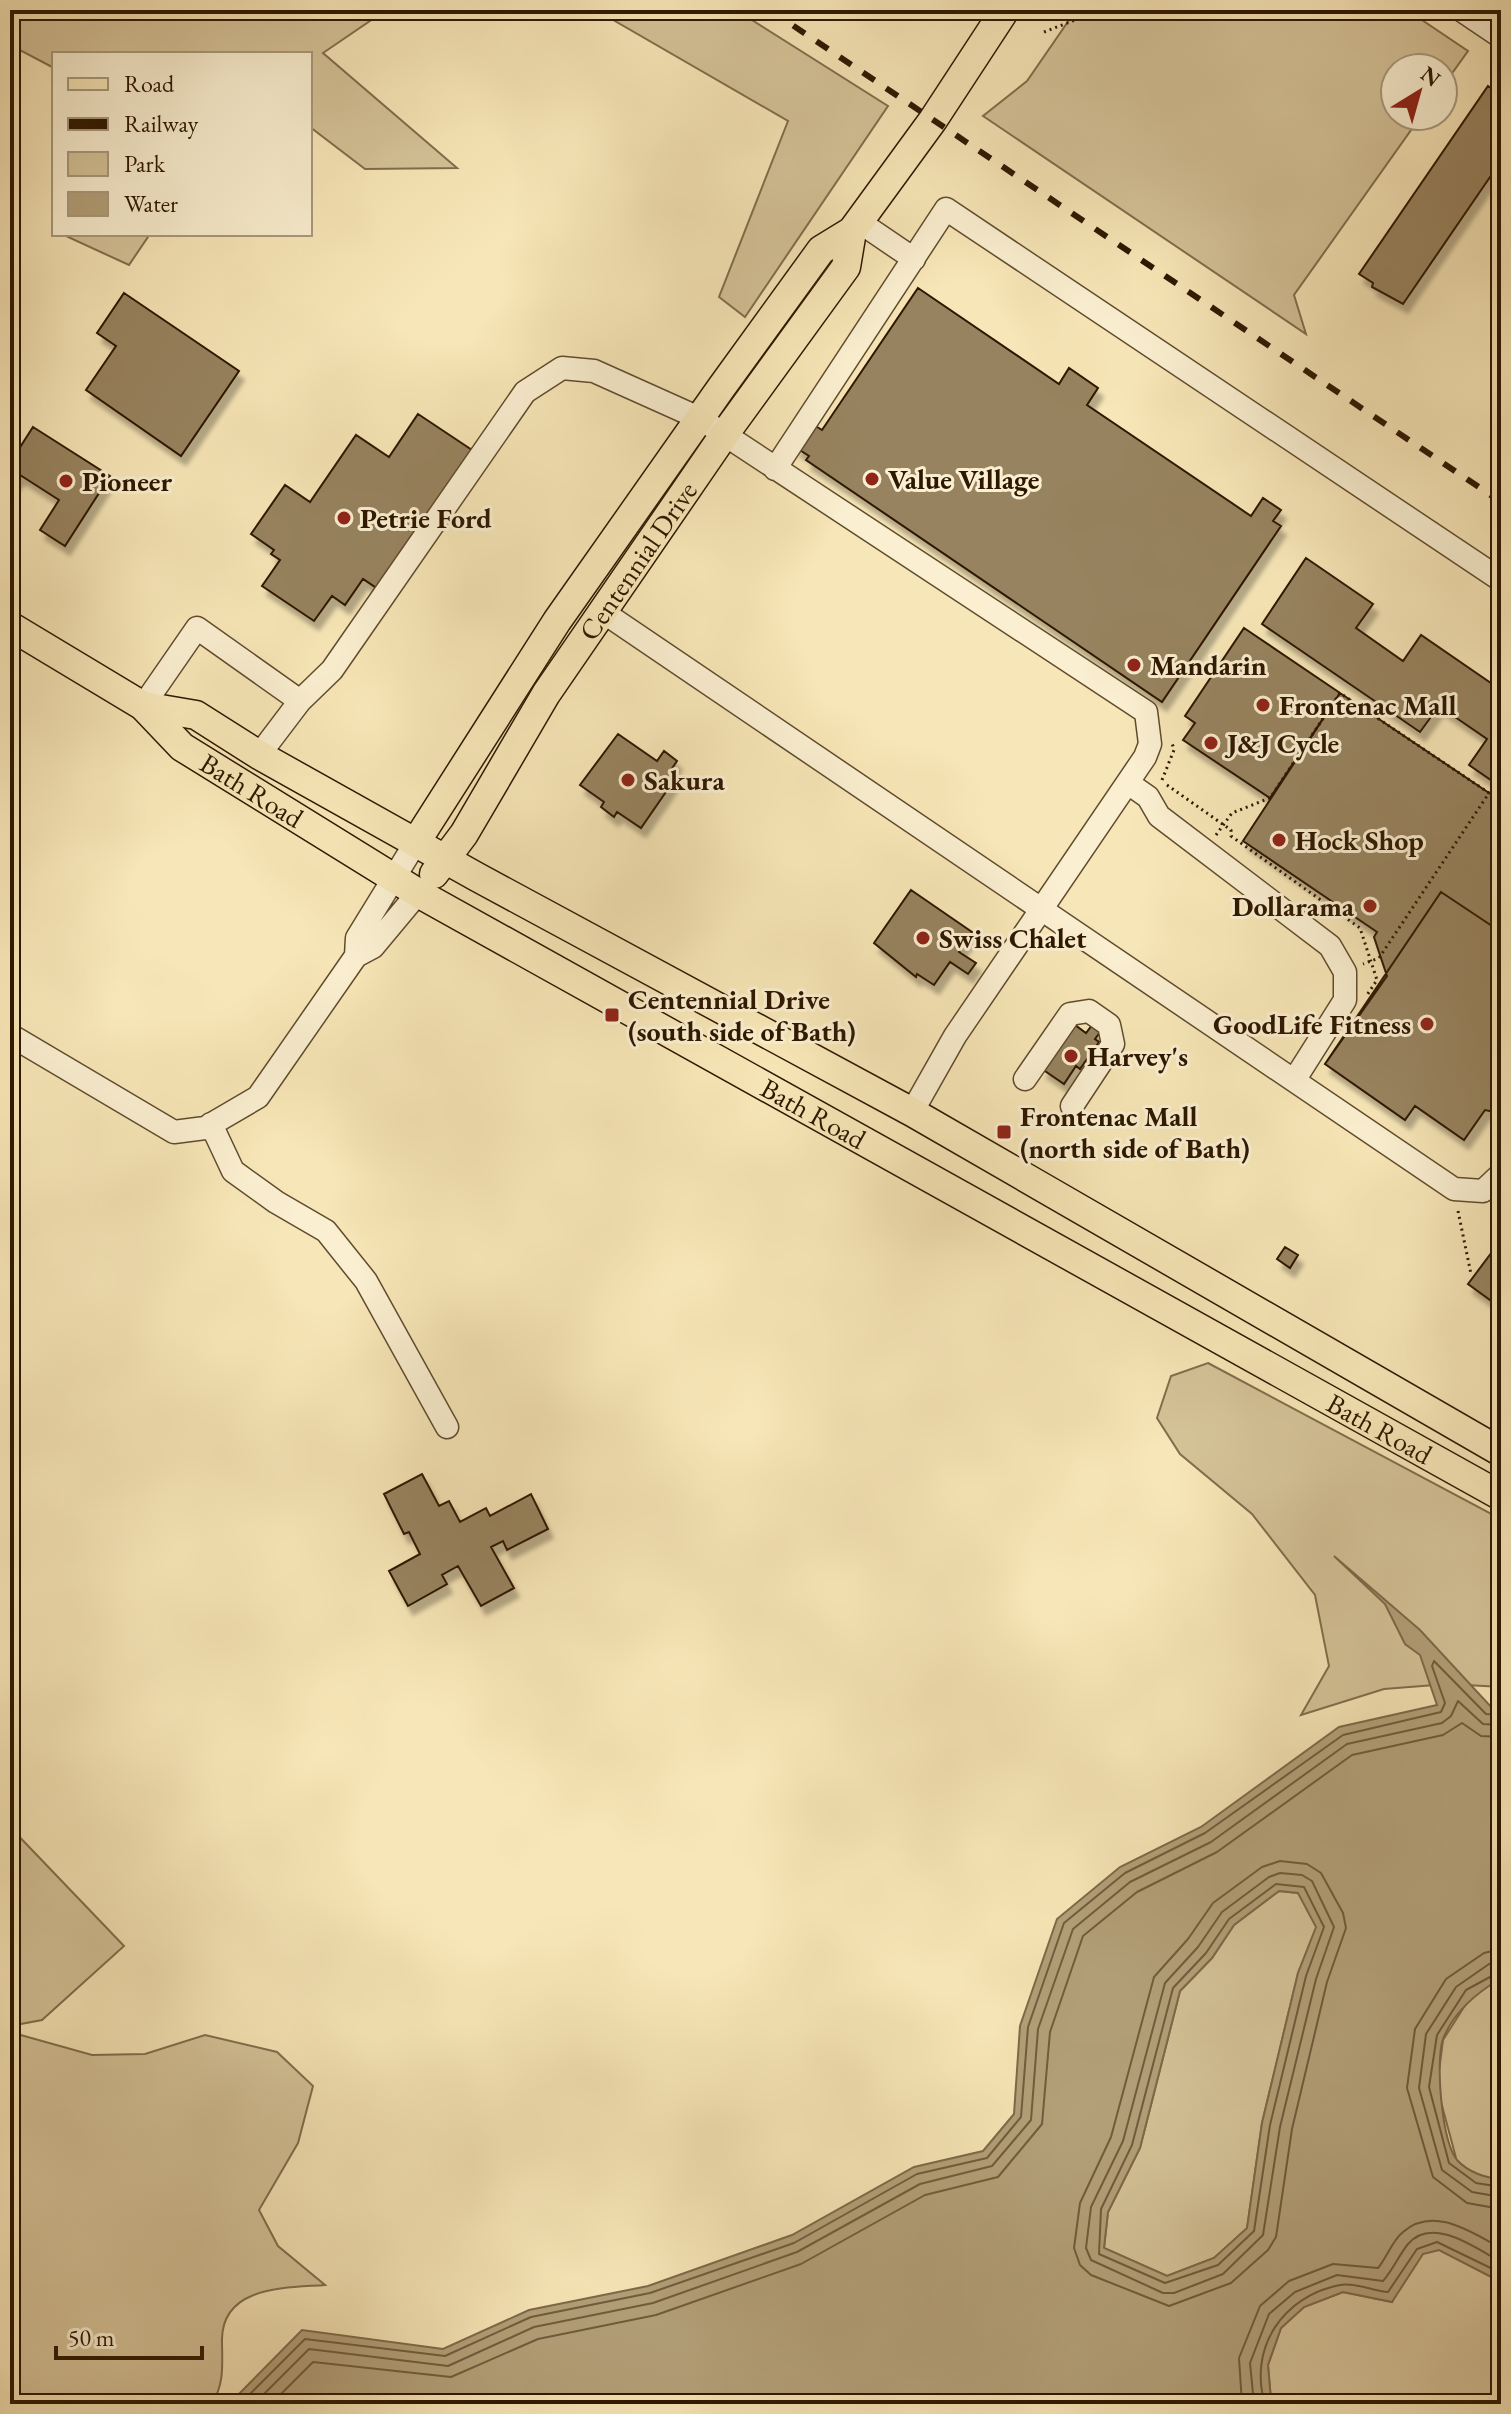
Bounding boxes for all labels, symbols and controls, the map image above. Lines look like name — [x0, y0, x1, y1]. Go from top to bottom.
legend — [52, 52, 312, 236]
north arrow — [1379, 52, 1459, 132]
text: N — [1415, 59, 1447, 93]
text: Road — [124, 68, 175, 99]
text: Railway — [124, 108, 199, 139]
text: Park — [124, 148, 166, 179]
text: Water — [124, 188, 178, 219]
place label: Value Village — [888, 461, 1039, 497]
place label: Pioneer — [82, 463, 172, 499]
marker: Value Village — [863, 470, 881, 488]
marker: Pioneer — [57, 472, 75, 490]
street label: Centennial Drive — [570, 474, 705, 647]
place label: Petrie Ford — [360, 500, 492, 536]
marker: Petrie Ford — [335, 509, 353, 527]
place label: Mandarin — [1150, 647, 1267, 683]
marker: Mandarin — [1125, 656, 1143, 674]
place label: Frontenac Mall — [1279, 687, 1456, 723]
marker: Frontenac Mall — [1254, 696, 1272, 714]
place label: J&J Cycle — [1224, 725, 1339, 761]
marker: J&J Cycle — [1202, 734, 1220, 752]
street label: Bath Road — [194, 745, 311, 836]
place label: Sakura — [644, 762, 725, 798]
marker: Sakura — [619, 771, 637, 789]
place label: Hock Shop — [1295, 822, 1424, 858]
marker: Hock Shop — [1270, 831, 1288, 849]
place label: Dollarama — [1232, 888, 1355, 924]
marker: Dollarama — [1361, 897, 1379, 915]
place label: Swiss Chalet — [939, 920, 1087, 956]
marker: Swiss Chalet — [914, 929, 932, 947]
place label: Centennial Drive (south side of Bath) — [628, 981, 856, 1049]
marker: Centennial Drive (south side of Bath) — [603, 1006, 621, 1024]
place label: GoodLife Fitness — [1213, 1006, 1411, 1042]
marker: GoodLife Fitness — [1418, 1015, 1436, 1033]
place label: Harvey's — [1087, 1038, 1188, 1074]
marker: Harvey's — [1062, 1047, 1080, 1065]
street label: Bath Road — [754, 1070, 873, 1157]
place label: Frontenac Mall (north side of Bath) — [1020, 1098, 1250, 1166]
marker: Frontenac Mall (north side of Bath) — [995, 1123, 1013, 1141]
street label: Bath Road — [1321, 1385, 1439, 1473]
scale bar — [56, 2310, 202, 2360]
text: 50 m — [68, 2322, 115, 2353]

